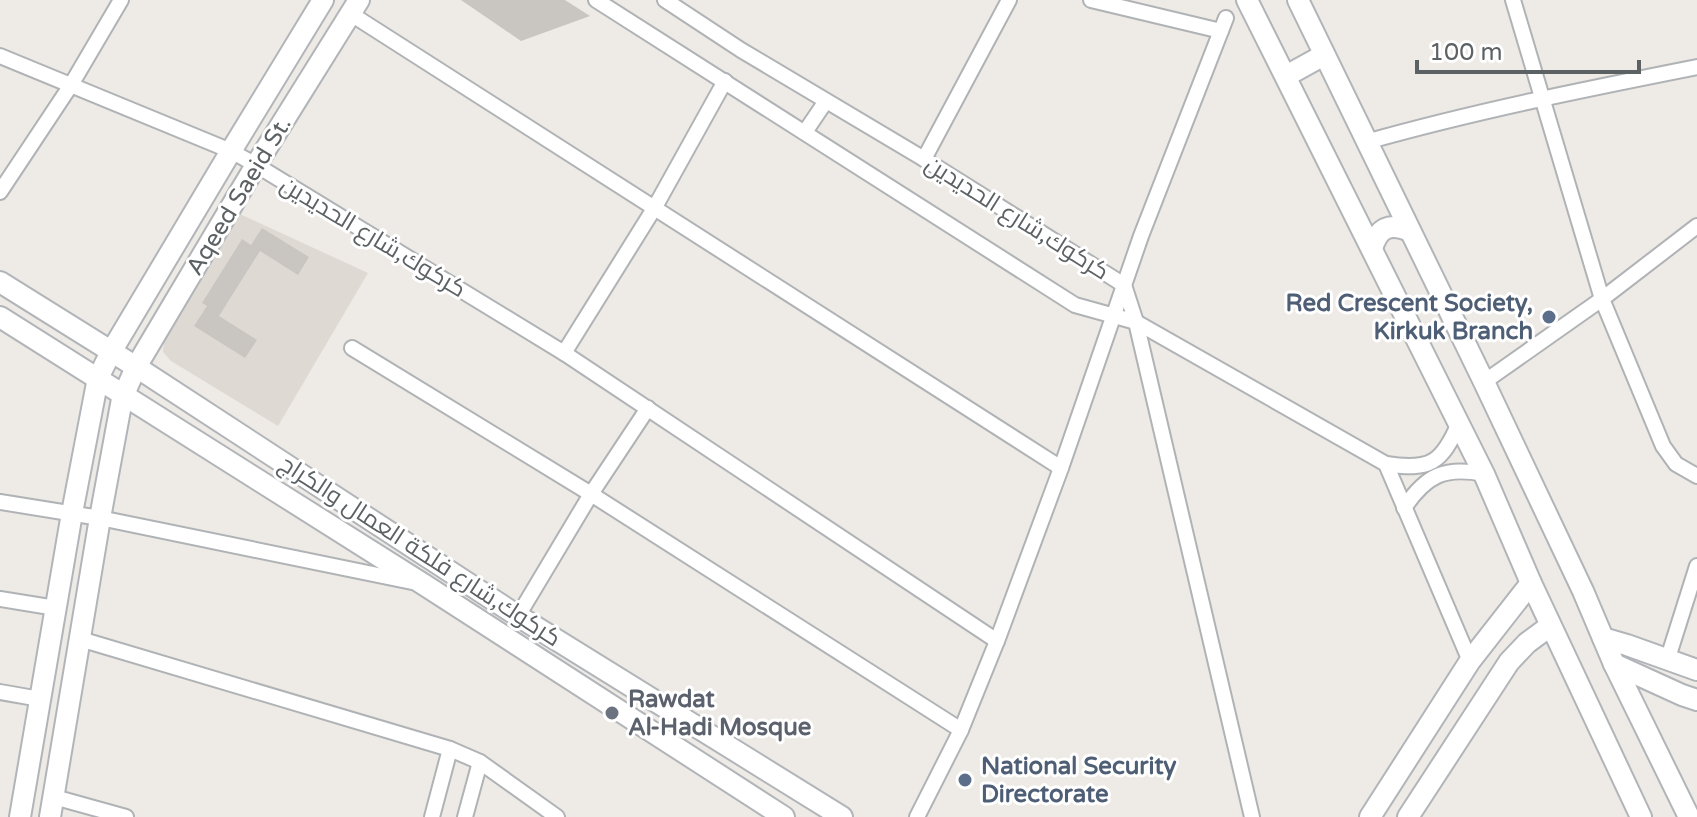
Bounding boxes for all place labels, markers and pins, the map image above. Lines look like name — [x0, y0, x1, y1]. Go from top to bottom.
place label: Red Crescent Society, Kirkuk Branch — [1286, 289, 1533, 346]
marker: Red Crescent Society, Kirkuk Branch — [1540, 308, 1558, 326]
place label: Rawdat Al-Hadi Mosque — [628, 685, 812, 742]
marker: Rawdat Al-Hadi Mosque — [603, 704, 621, 722]
place label: National Security Directorate — [981, 752, 1177, 809]
marker: National Security Directorate — [956, 771, 974, 789]

